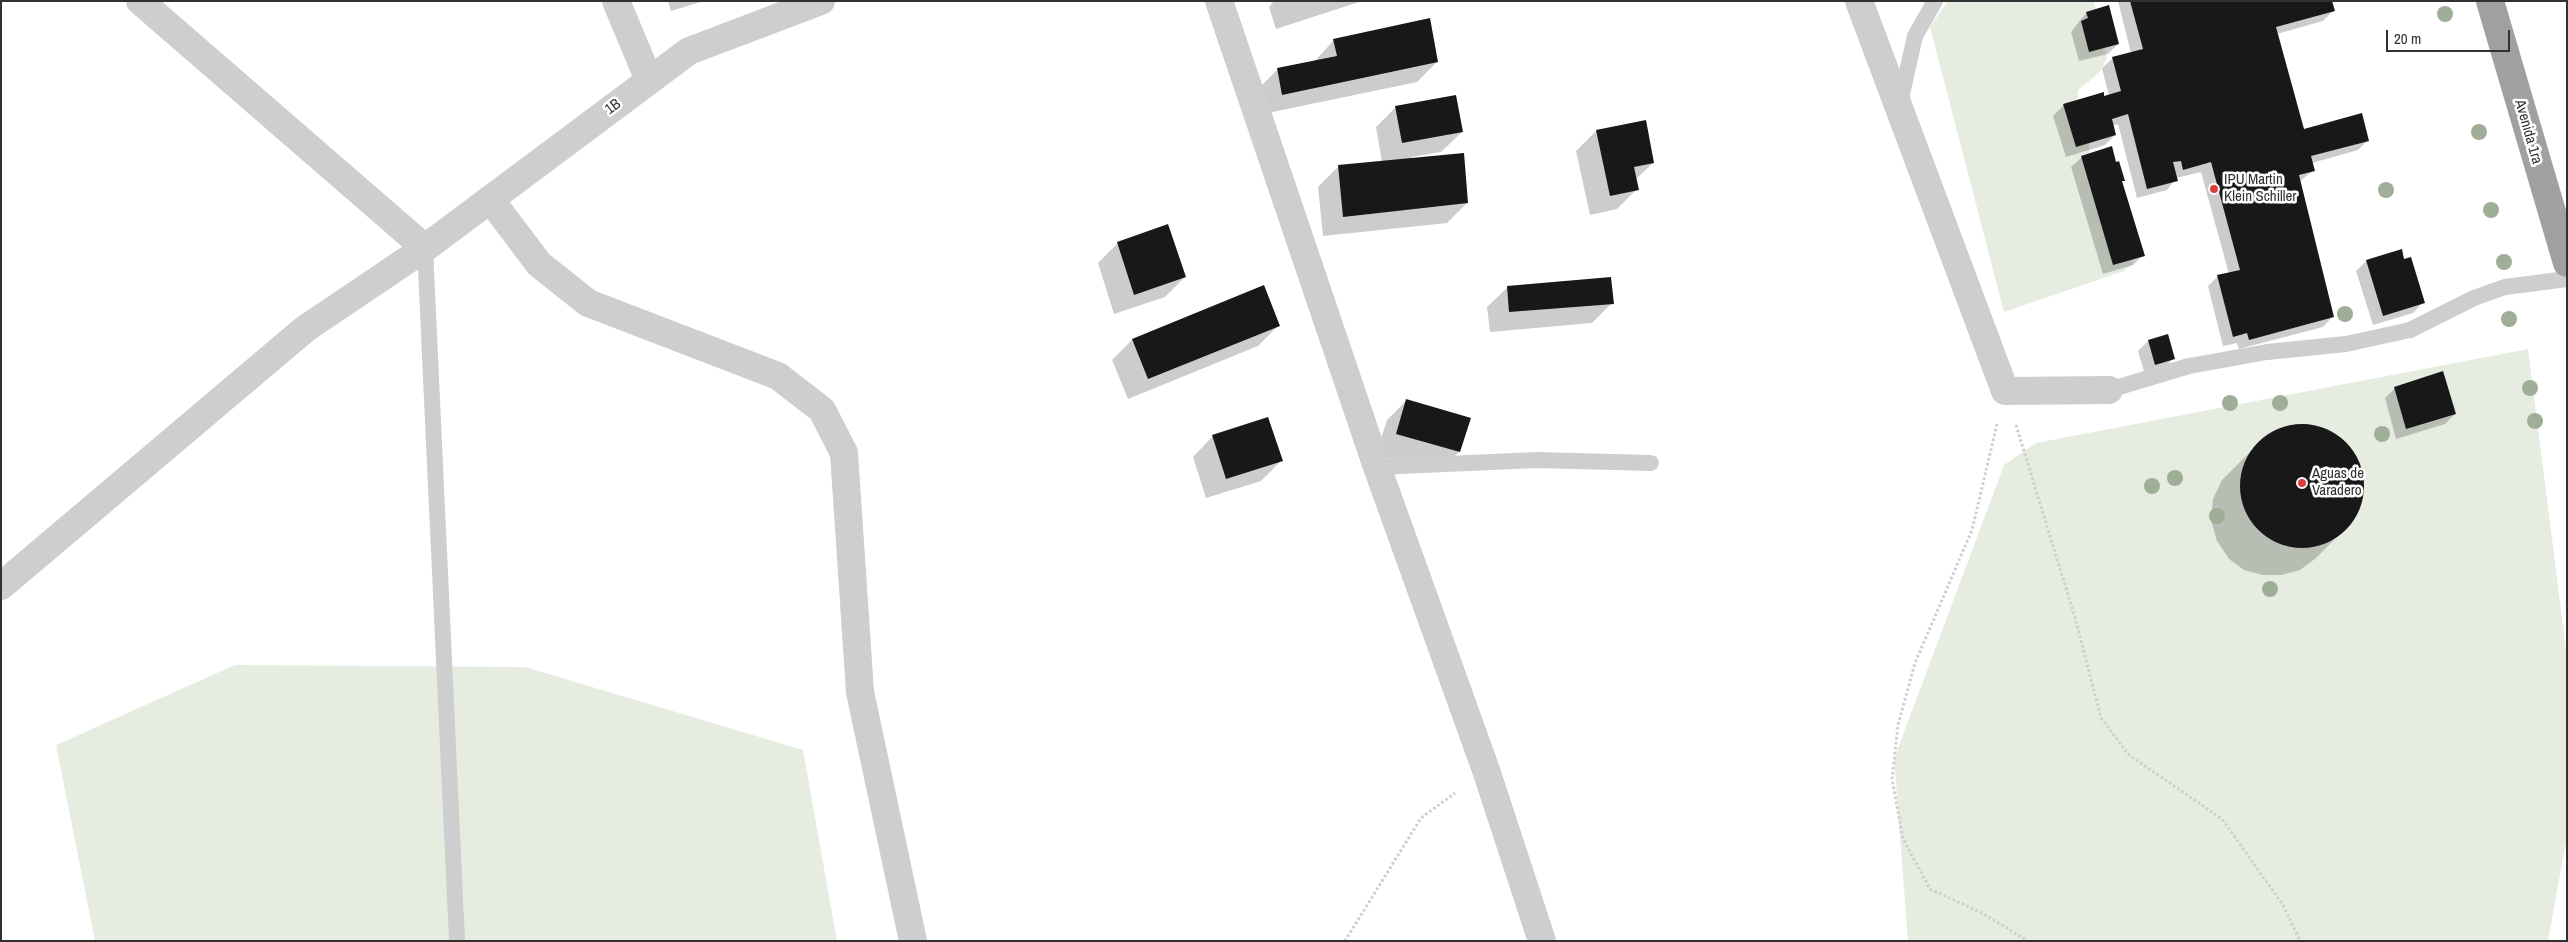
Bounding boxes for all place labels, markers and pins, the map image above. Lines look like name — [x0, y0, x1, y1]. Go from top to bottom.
place label: IPU Martin Klein Schiller — [2224, 171, 2296, 206]
marker: IPU Martin Klein Schiller — [2208, 183, 2220, 195]
place label: Aguas de Varadero — [2312, 465, 2364, 500]
marker: Aguas de Varadero — [2296, 477, 2308, 489]

